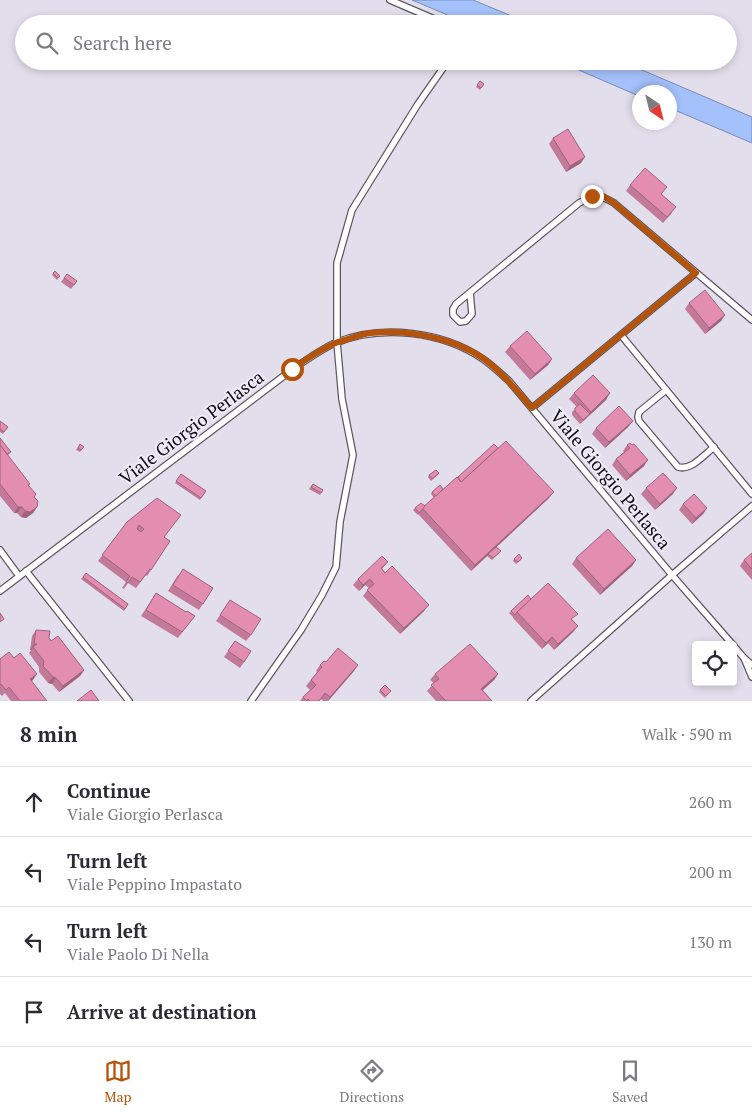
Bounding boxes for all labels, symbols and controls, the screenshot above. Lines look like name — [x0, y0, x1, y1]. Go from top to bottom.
search box — [15, 15, 737, 70]
icon: search — [33, 29, 61, 57]
text: Search here — [73, 30, 172, 55]
north arrow — [632, 85, 677, 130]
route end — [581, 185, 604, 208]
route start — [281, 358, 304, 381]
street label: Viale Giorgio Perlasca — [114, 365, 268, 489]
street label: Viale Giorgio Perlasca — [545, 404, 677, 554]
map controls — [692, 641, 737, 686]
button: locate — [692, 641, 737, 686]
text: 8 min — [20, 720, 77, 748]
text: Walk · 590 m — [642, 723, 732, 745]
text: Continue — [67, 778, 151, 803]
icon: ahead — [20, 788, 48, 816]
text: 260 m — [689, 791, 732, 813]
text: Viale Giorgio Perlasca — [67, 803, 223, 825]
text: Turn left — [67, 848, 148, 873]
icon: left — [20, 858, 48, 886]
text: 200 m — [689, 861, 732, 883]
text: Viale Peppino Impastato — [67, 873, 242, 895]
text: Turn left — [67, 918, 148, 943]
icon: left — [20, 928, 48, 956]
text: 130 m — [689, 931, 732, 953]
text: Viale Paolo Di Nella — [67, 943, 209, 965]
icon: arrive — [20, 998, 48, 1026]
text: Arrive at destination — [67, 999, 256, 1024]
tab: Map — [104, 1057, 132, 1106]
tab: Directions — [340, 1057, 404, 1106]
tab: Saved — [612, 1057, 648, 1106]

